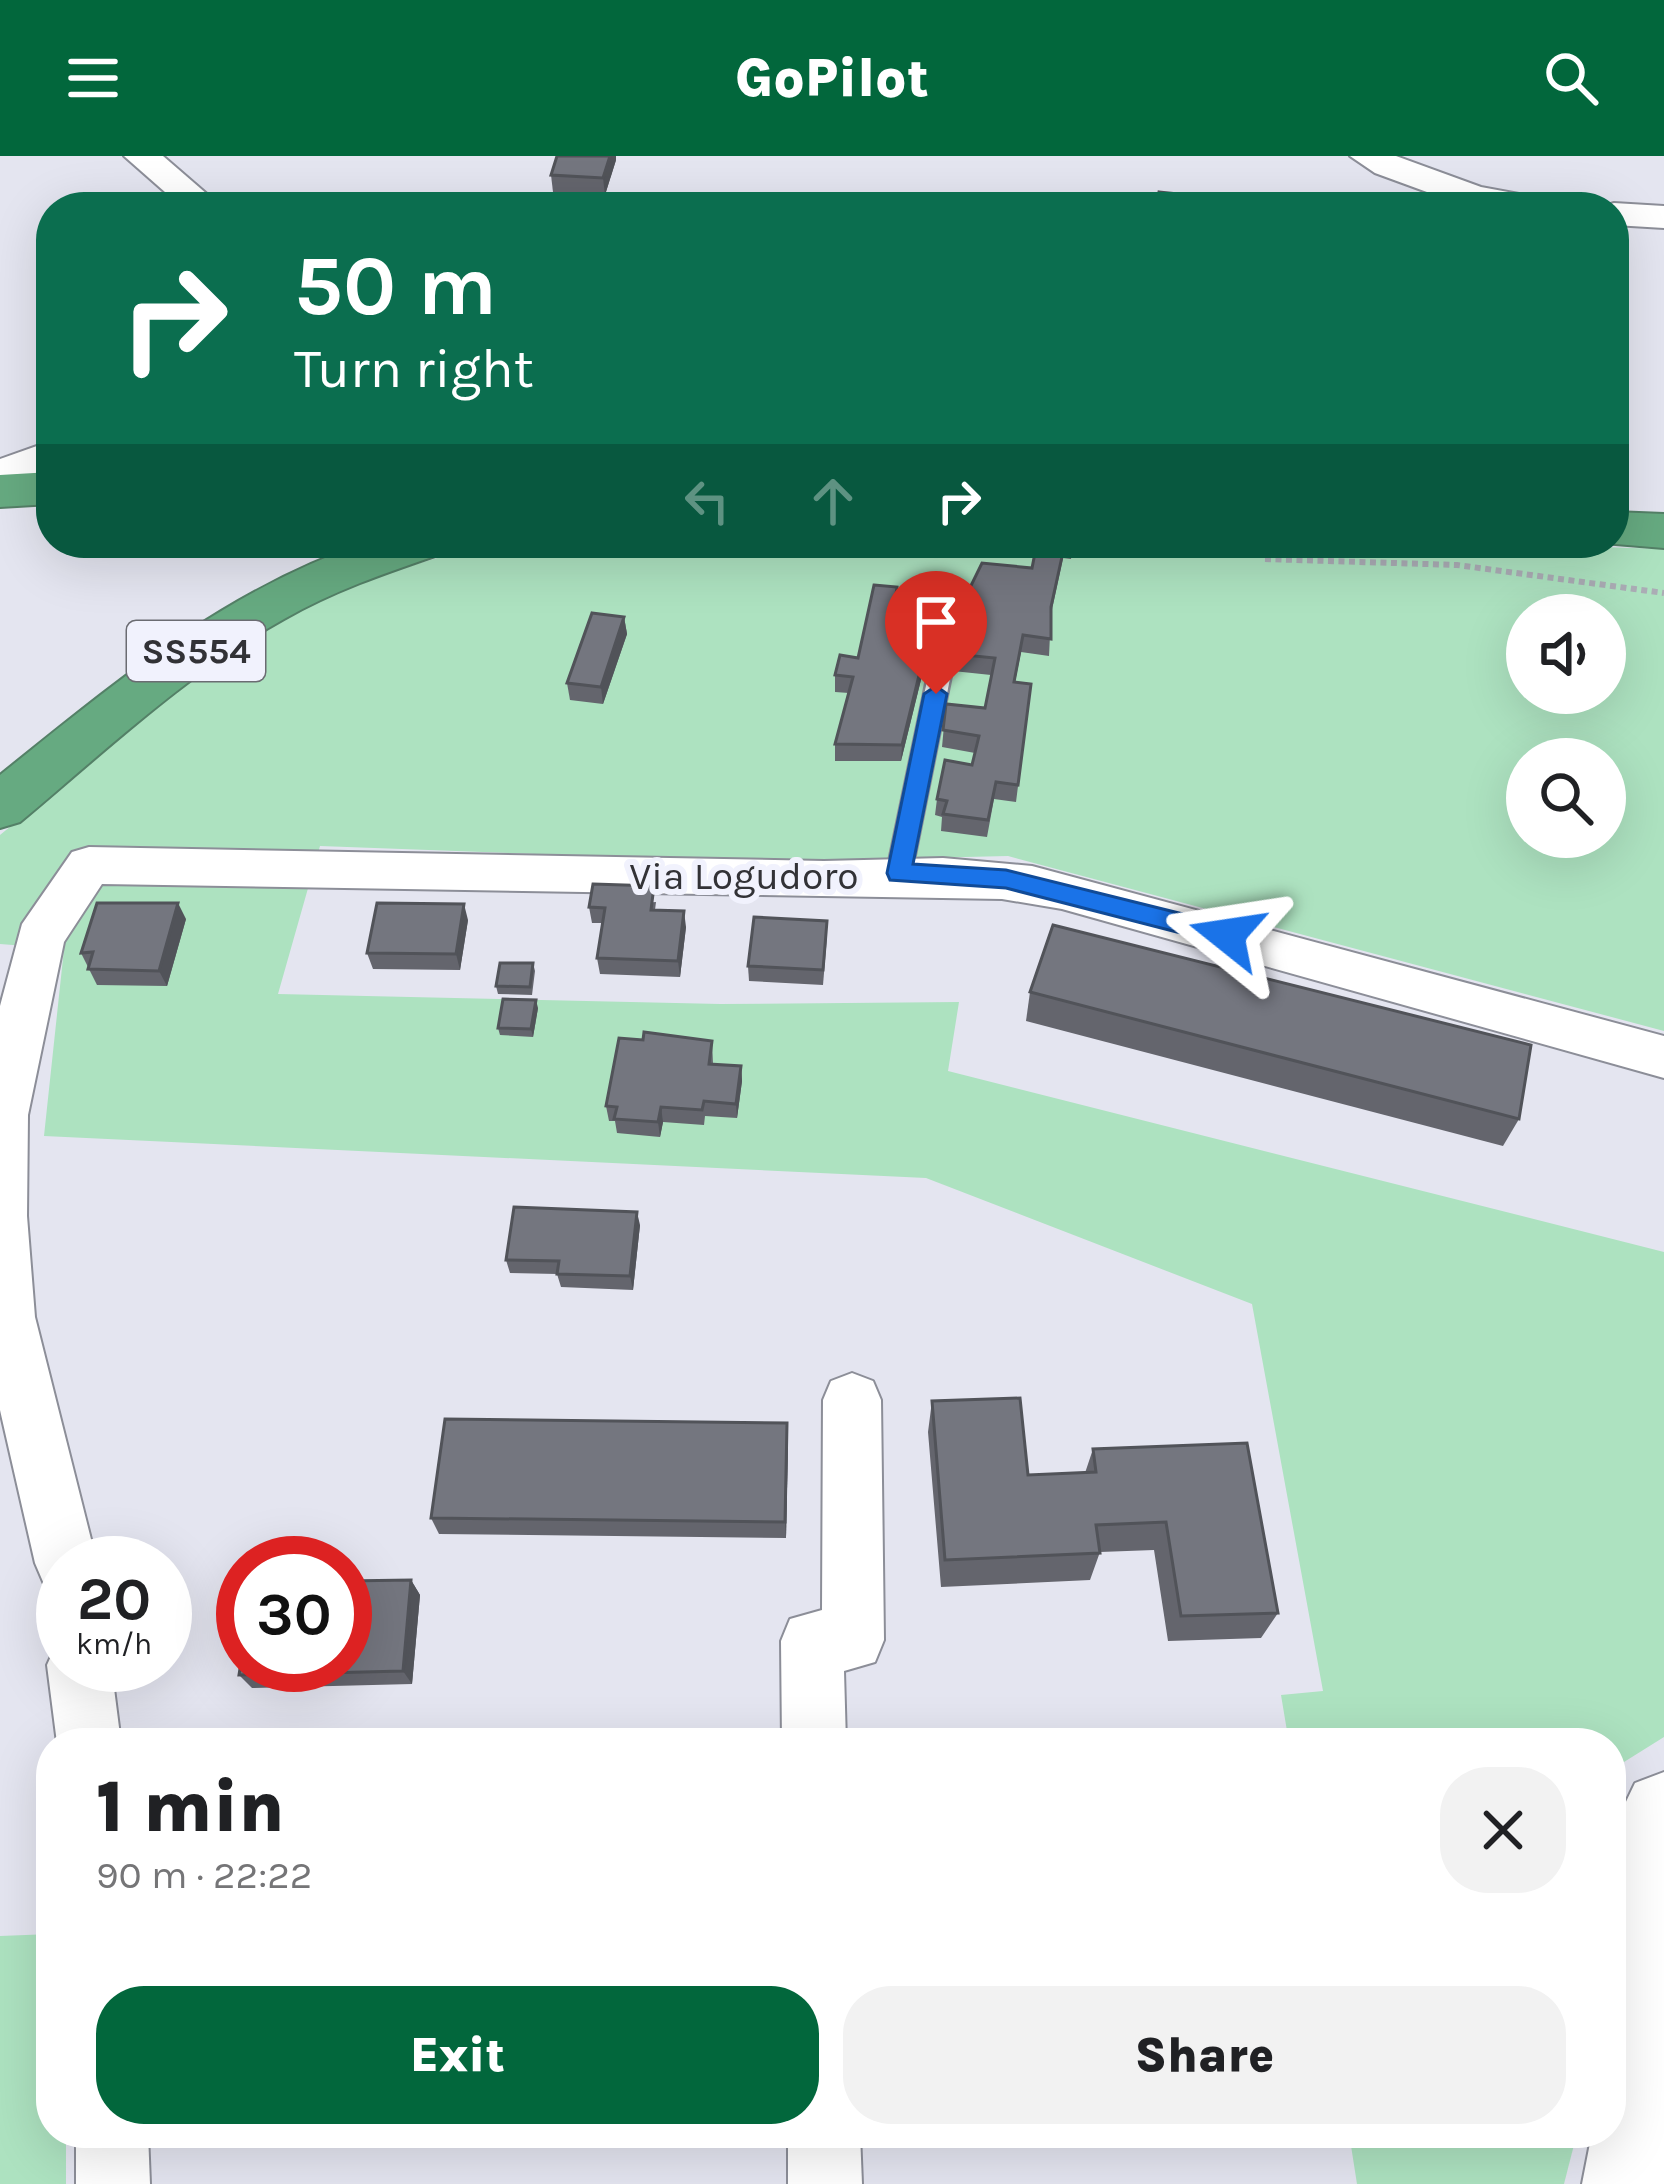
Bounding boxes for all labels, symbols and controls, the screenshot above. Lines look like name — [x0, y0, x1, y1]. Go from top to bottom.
icon: menu — [60, 45, 126, 111]
icon: search — [1538, 45, 1604, 111]
text: GoPilot — [735, 46, 929, 110]
text: 50 m — [294, 237, 497, 335]
icon: right — [96, 240, 252, 396]
text: Turn right — [294, 337, 534, 401]
icon: left — [674, 468, 740, 534]
icon: ahead — [800, 468, 866, 534]
icon: right — [926, 468, 992, 534]
pin — [885, 571, 987, 694]
icon: arrive — [903, 589, 969, 655]
map controls — [1506, 594, 1626, 858]
button: sound — [1506, 594, 1626, 714]
road number: SS554 — [127, 621, 265, 681]
button: search — [1506, 738, 1626, 858]
street label: Via Logudoro — [629, 853, 859, 899]
position arrow — [1164, 872, 1290, 998]
speed limit sign: 30 — [216, 1536, 372, 1692]
text: 20 — [77, 1564, 151, 1634]
text: km/h — [76, 1626, 152, 1662]
text: 1 min — [96, 1765, 285, 1849]
button: close — [1440, 1767, 1566, 1893]
text: 90 m · 22:22 — [96, 1852, 312, 1898]
button: Exit — [96, 1986, 819, 2124]
button: Share — [843, 1986, 1566, 2124]

